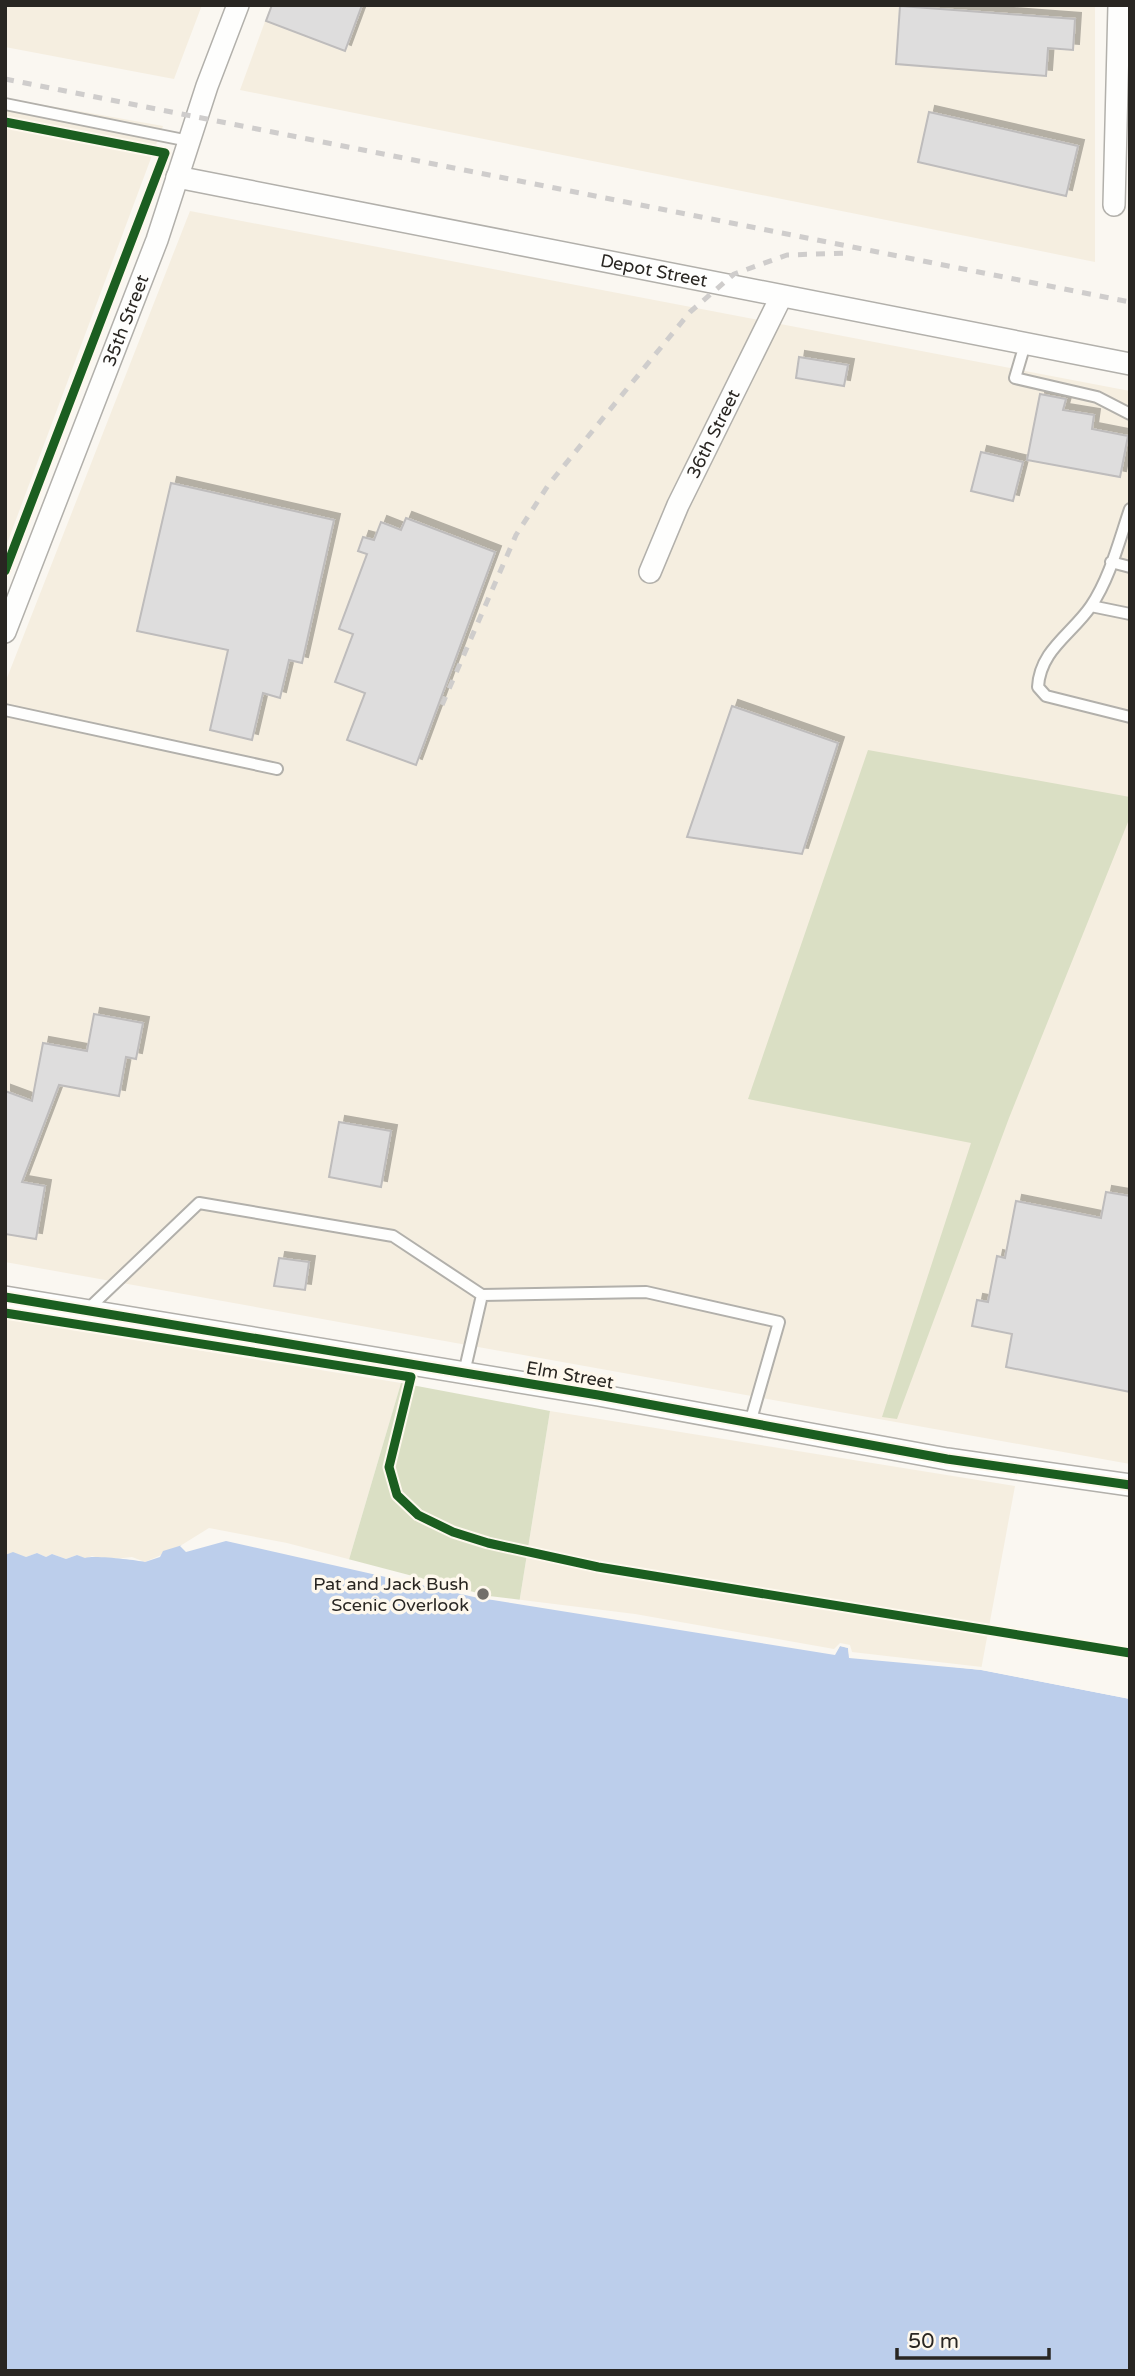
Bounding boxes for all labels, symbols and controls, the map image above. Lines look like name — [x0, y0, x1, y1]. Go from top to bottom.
street label: Depot Street — [598, 249, 709, 292]
street label: 35th Street — [98, 271, 154, 370]
street label: 36th Street — [682, 386, 745, 482]
street label: Elm Street — [524, 1356, 616, 1394]
place label: Pat and Jack Bush Scenic Overlook — [313, 1573, 469, 1616]
marker: Pat and Jack Bush Scenic Overlook — [475, 1586, 491, 1602]
scale bar — [897, 2316, 1049, 2360]
text: 50 m — [908, 2329, 959, 2354]

